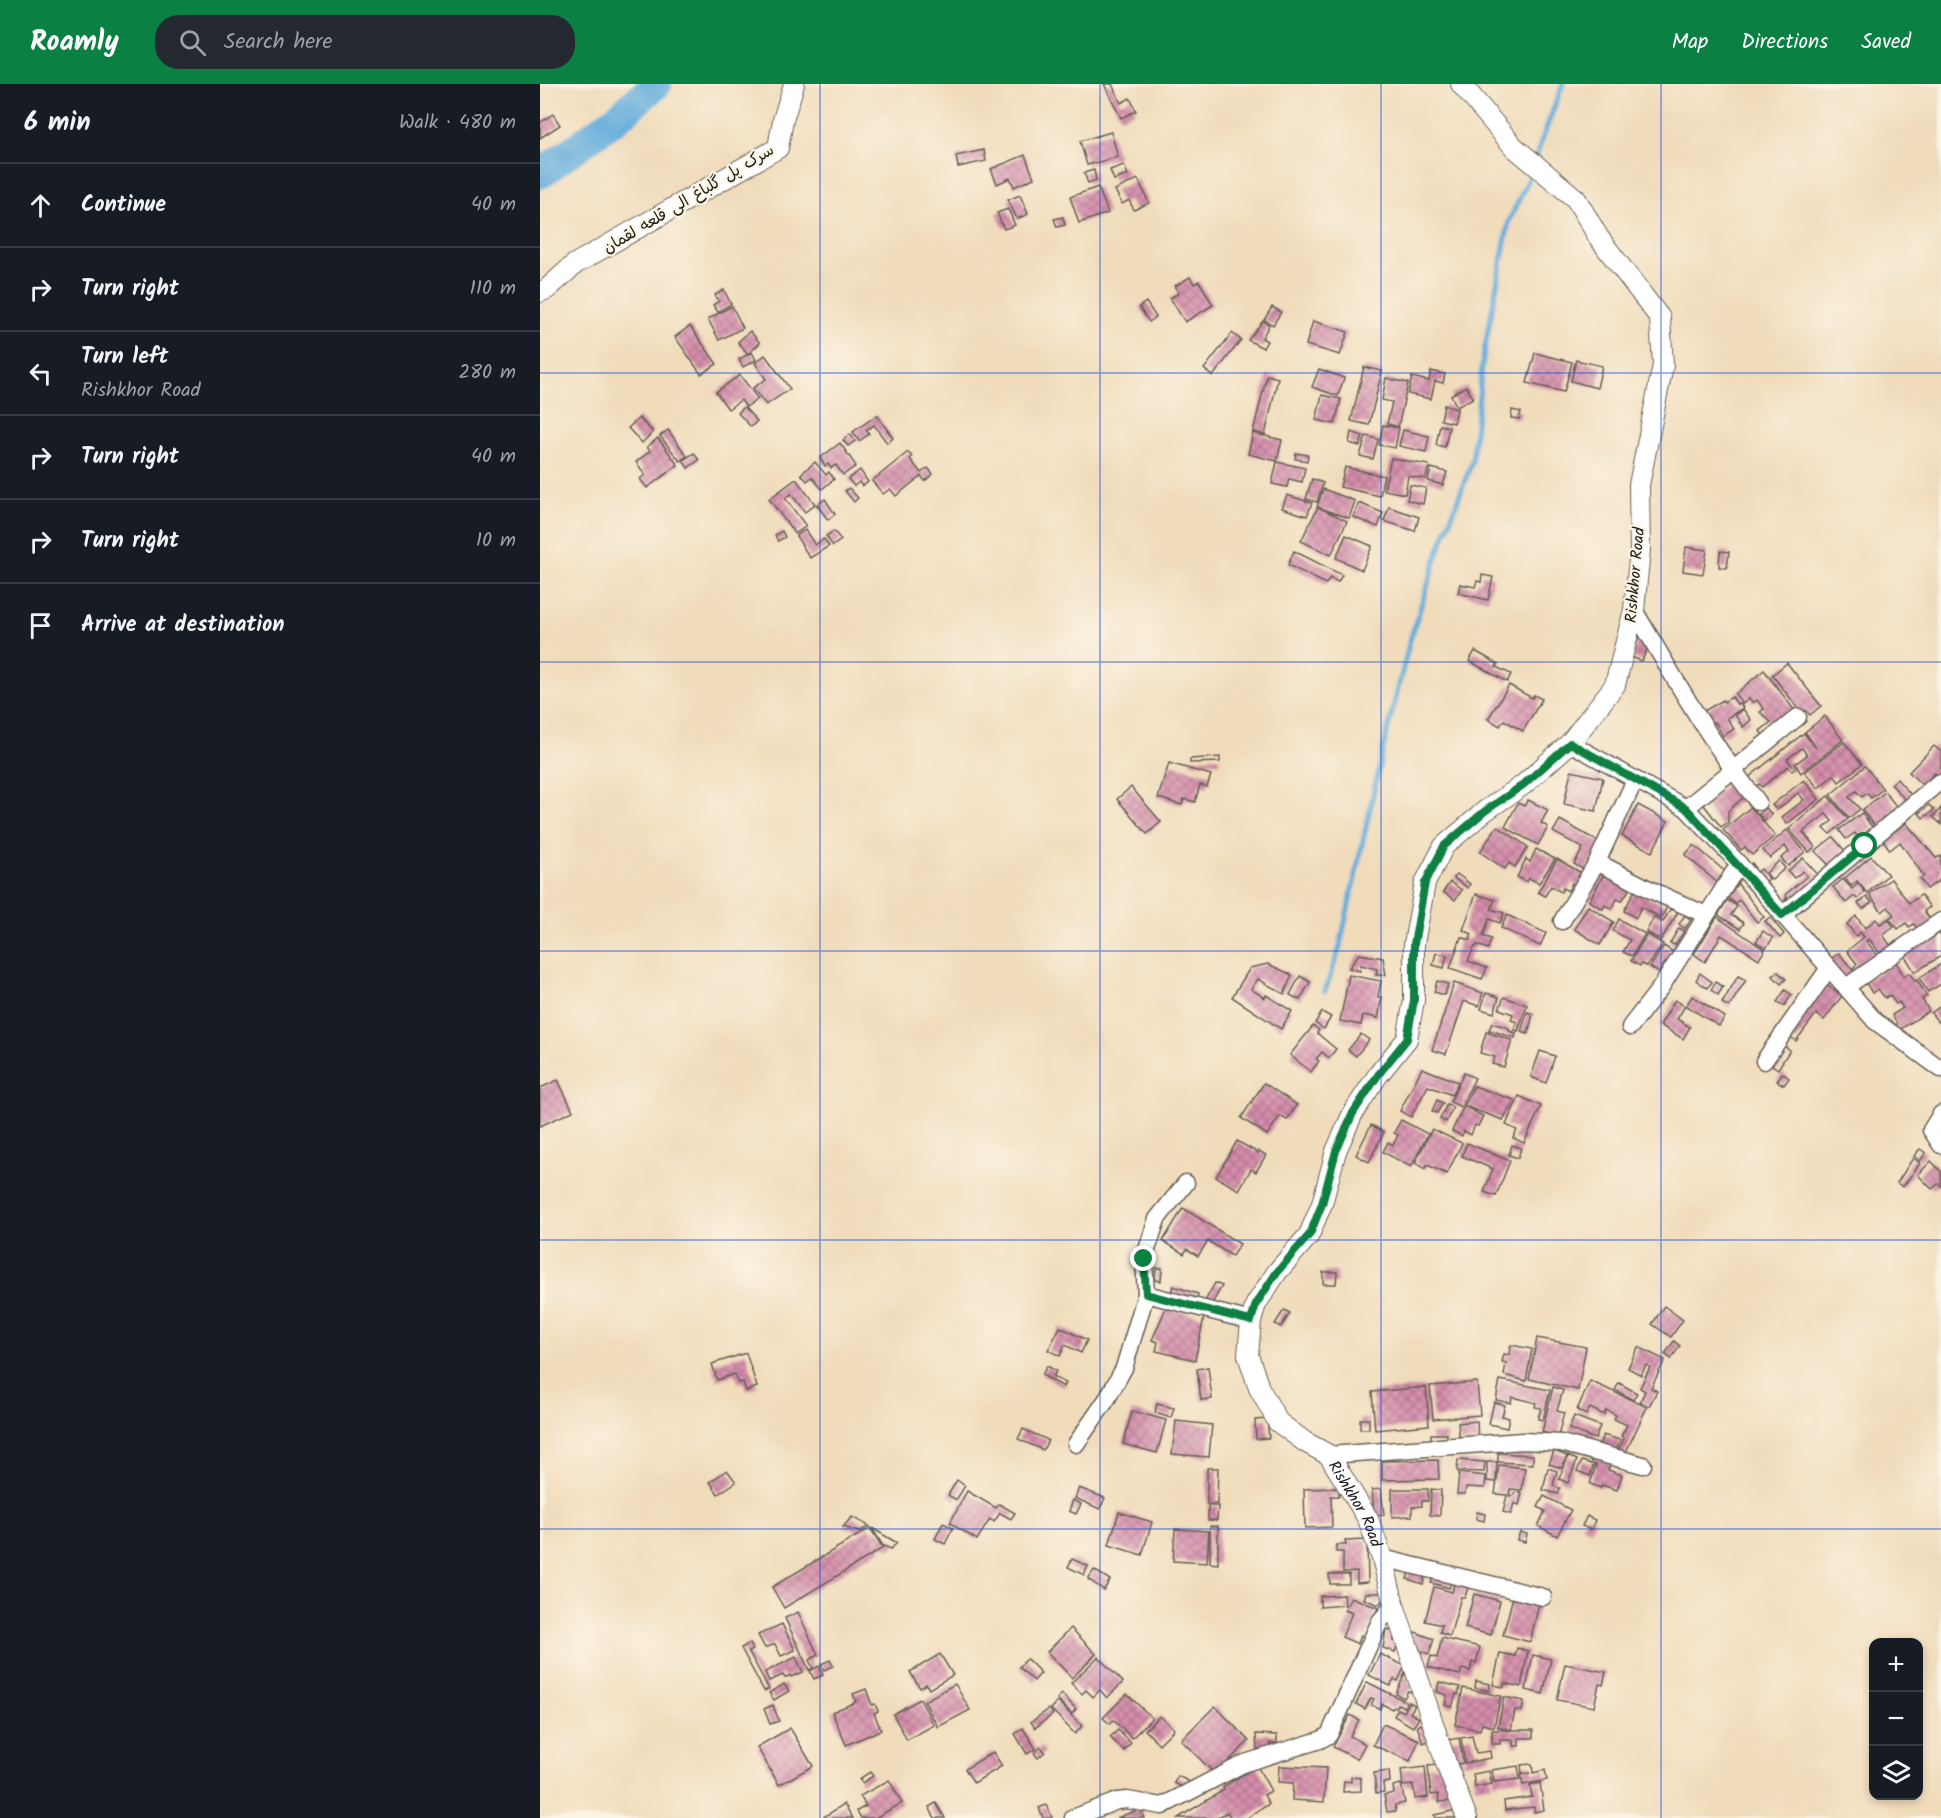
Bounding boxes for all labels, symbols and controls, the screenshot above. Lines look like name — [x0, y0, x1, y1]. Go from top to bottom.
search box — [155, 15, 575, 69]
text: Roamly — [30, 20, 119, 65]
text: Search here — [224, 25, 332, 60]
icon: search — [176, 26, 209, 59]
text: Map — [1672, 26, 1708, 59]
text: Directions — [1741, 26, 1828, 59]
text: Saved — [1861, 26, 1911, 59]
text: 6 min — [24, 102, 91, 144]
text: Walk · 480 m — [399, 107, 516, 139]
street label: سرک پل گلباغ الی قلعه لقمان — [598, 138, 779, 260]
text: Continue — [81, 188, 166, 223]
icon: ahead — [24, 189, 57, 222]
text: 40 m — [471, 189, 516, 221]
text: Turn right — [81, 272, 179, 307]
icon: right — [24, 273, 57, 306]
text: 110 m — [470, 273, 516, 305]
text: Turn left — [81, 340, 168, 375]
icon: left — [24, 357, 57, 390]
text: 280 m — [458, 357, 516, 389]
text: Rishkhor Road — [81, 375, 201, 407]
text: Turn right — [81, 440, 179, 475]
icon: right — [24, 441, 57, 474]
text: 40 m — [471, 441, 516, 473]
text: Turn right — [81, 524, 179, 559]
icon: right — [24, 525, 57, 558]
text: 10 m — [476, 525, 516, 557]
street label: Rishkhor Road — [1619, 525, 1652, 624]
text: Arrive at destination — [81, 608, 284, 643]
icon: arrive — [24, 609, 57, 642]
route start — [1851, 832, 1877, 858]
route end — [1130, 1245, 1156, 1271]
street label: Rishkhor Road — [1321, 1456, 1388, 1552]
map controls — [1869, 1638, 1923, 1800]
button: + — [1869, 1638, 1923, 1692]
button: − — [1869, 1692, 1923, 1746]
button: layers — [1869, 1746, 1923, 1800]

